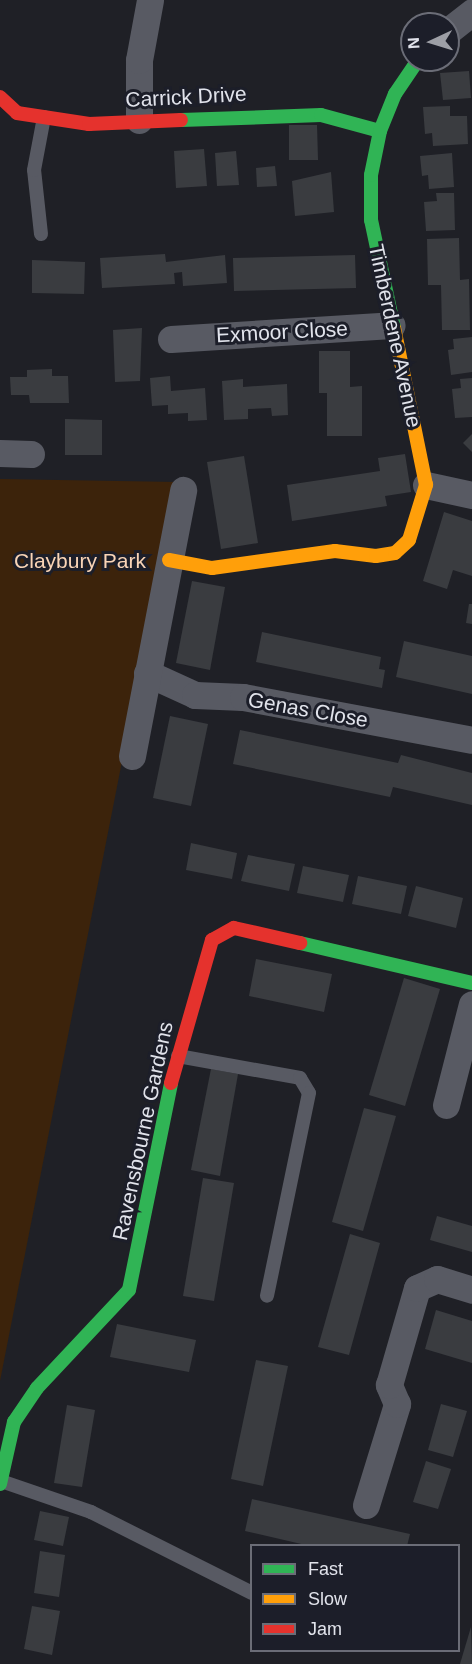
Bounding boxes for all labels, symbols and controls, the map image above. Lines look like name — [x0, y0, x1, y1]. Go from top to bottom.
north arrow — [400, 12, 460, 72]
text: N — [405, 37, 422, 50]
street label: Carrick Drive — [125, 81, 247, 113]
street label: Timberdene Avenue — [363, 241, 427, 431]
street label: Exmoor Close — [215, 316, 349, 348]
park label: Claybury Park — [14, 548, 146, 574]
street label: Genas Close — [246, 687, 370, 733]
street label: Ravensbourne Gardens — [107, 1019, 179, 1243]
legend — [250, 1544, 460, 1652]
text: Fast — [308, 1559, 343, 1579]
text: Slow — [308, 1589, 347, 1609]
text: Jam — [308, 1619, 342, 1639]

